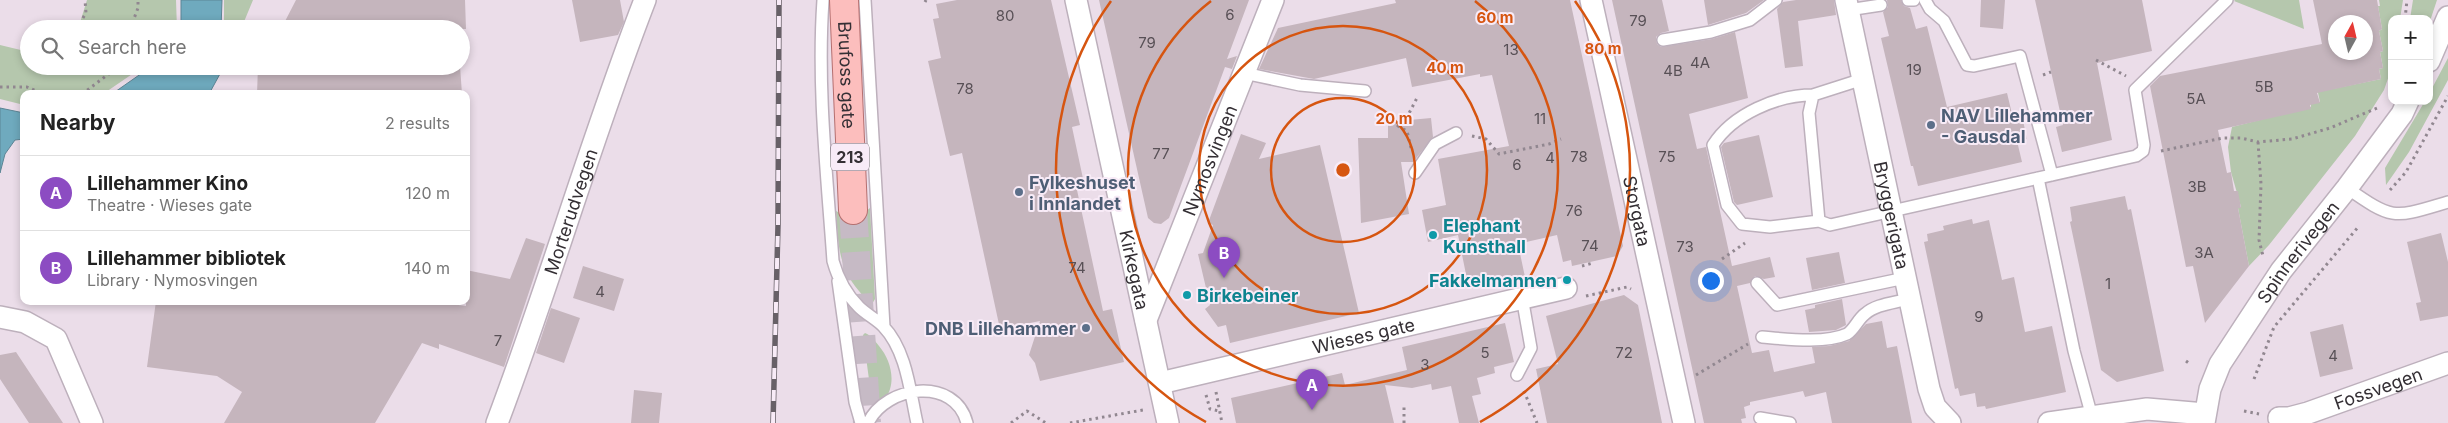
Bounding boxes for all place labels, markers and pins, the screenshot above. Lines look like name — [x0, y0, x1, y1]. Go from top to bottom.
place label: NAV Lillehammer - Gausdal — [1941, 105, 2093, 147]
marker: NAV Lillehammer - Gausdal — [1925, 119, 1937, 131]
centre of rings — [1334, 161, 1352, 179]
place label: Fylkeshuset i Innlandet — [1029, 172, 1136, 214]
marker: Fylkeshuset i Innlandet — [1013, 186, 1025, 198]
place label: Elephant Kunsthall — [1443, 215, 1526, 257]
marker: Elephant Kunsthall — [1427, 229, 1439, 241]
pin: B — [1208, 237, 1240, 278]
place label: Fakkelmannen — [1429, 270, 1557, 291]
marker: Fakkelmannen — [1561, 274, 1573, 286]
place label: Birkebeiner — [1197, 285, 1298, 306]
marker: Birkebeiner — [1181, 289, 1193, 301]
place label: DNB Lillehammer — [925, 318, 1076, 339]
marker: DNB Lillehammer — [1080, 322, 1092, 334]
pin: A — [1296, 369, 1328, 410]

